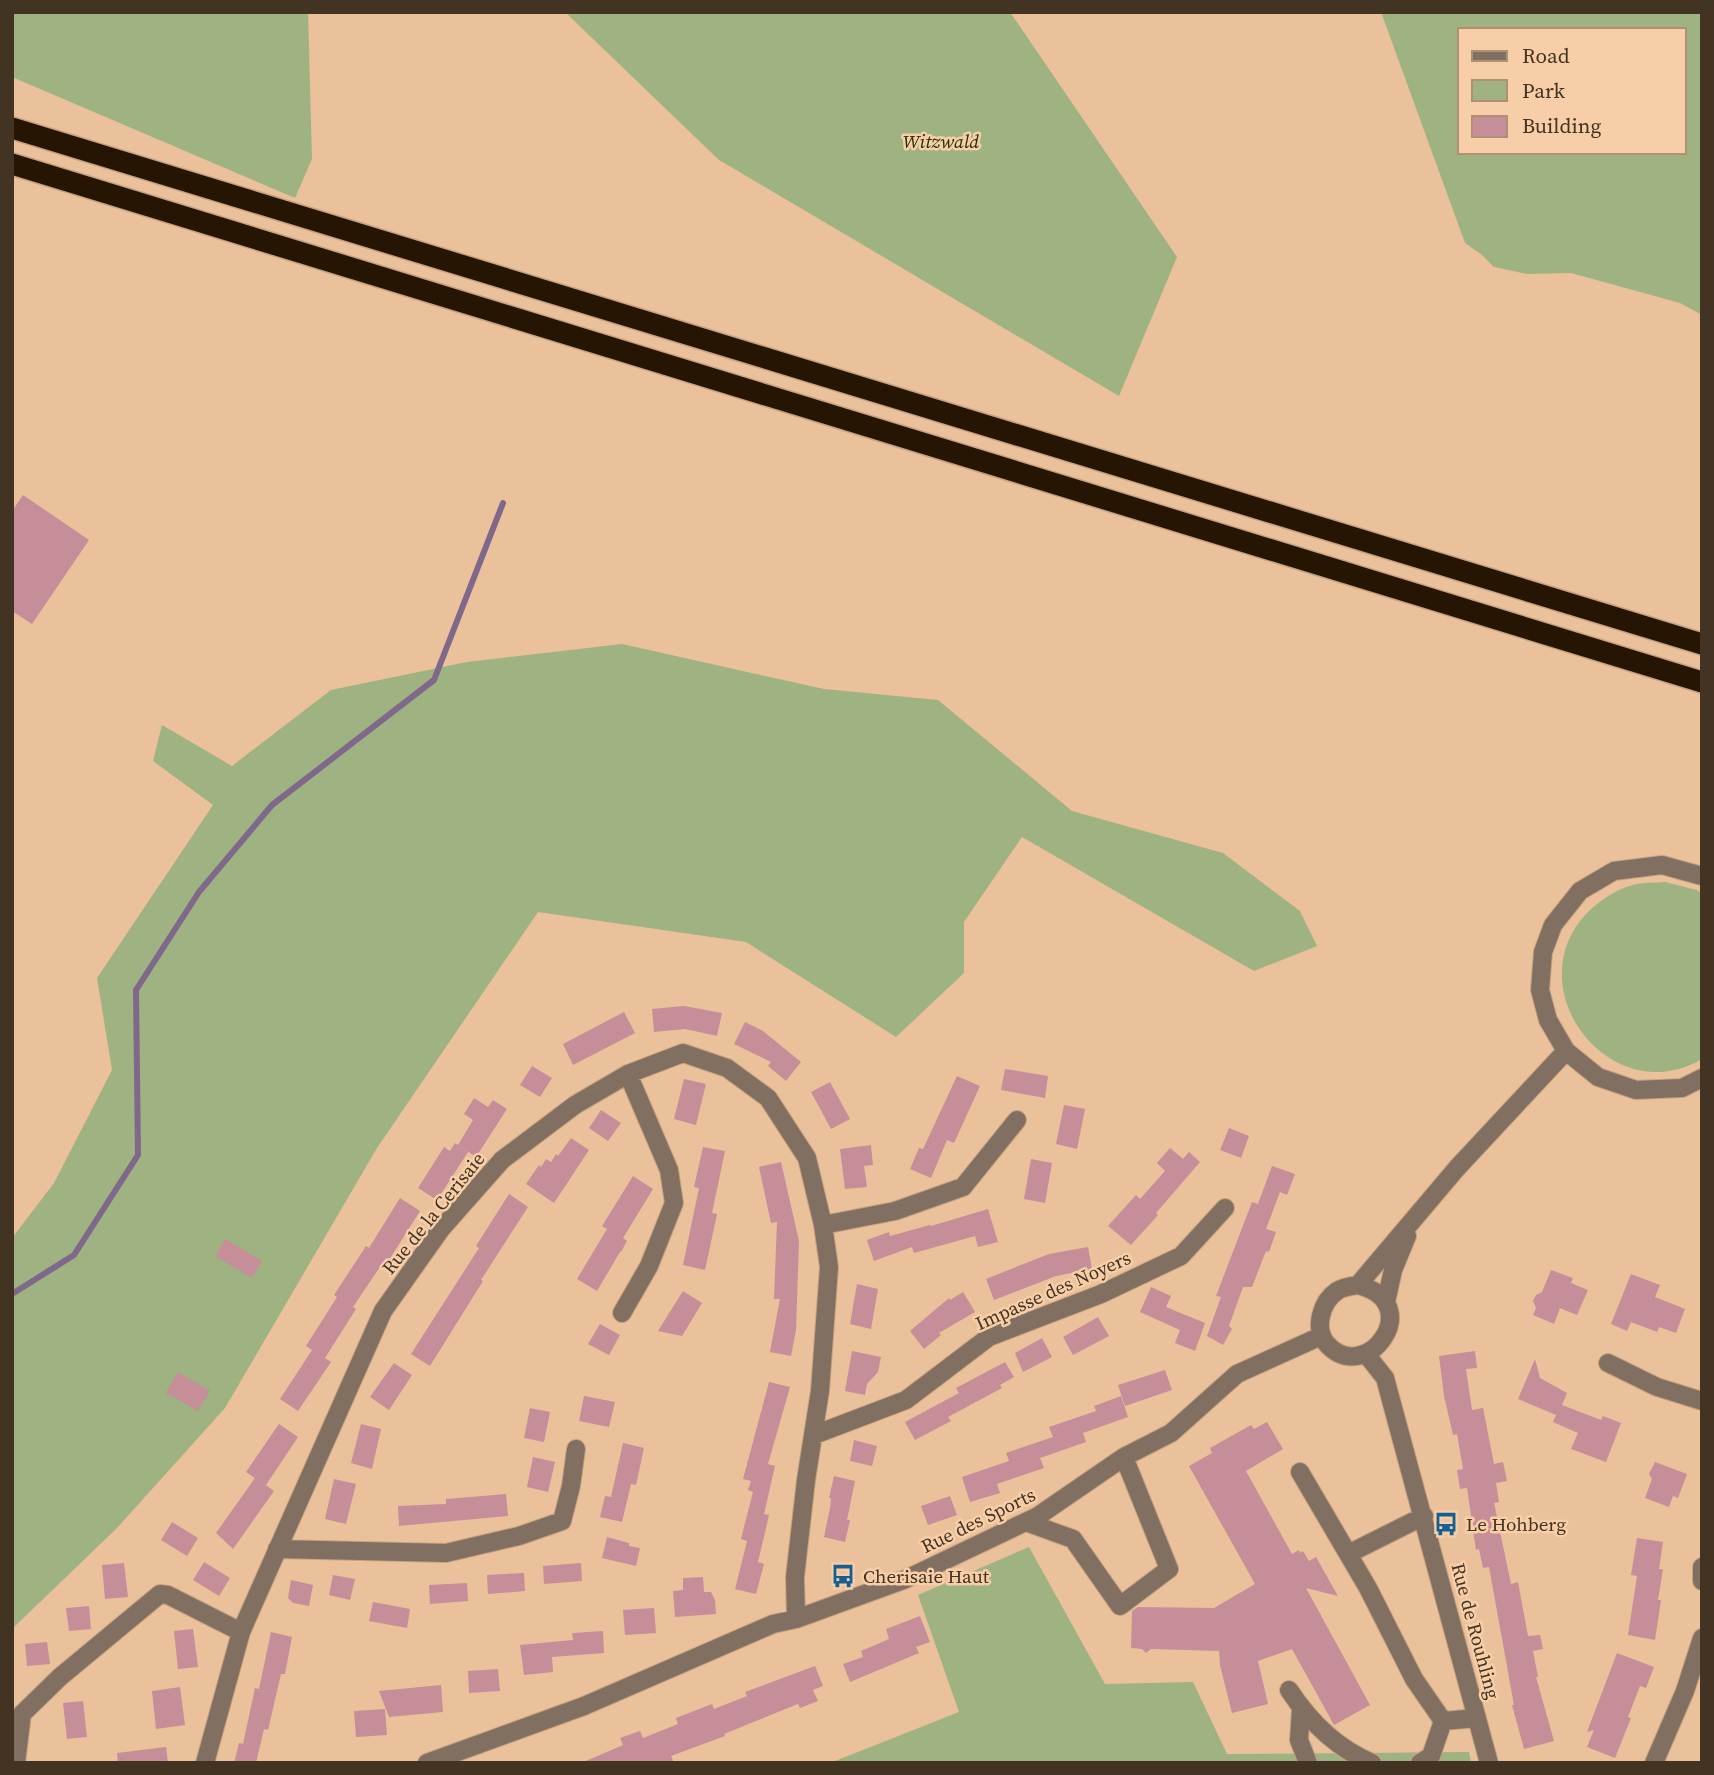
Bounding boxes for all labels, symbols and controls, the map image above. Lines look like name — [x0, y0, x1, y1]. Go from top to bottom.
legend — [1458, 28, 1686, 154]
text: Road — [1522, 41, 1570, 70]
text: Park — [1522, 76, 1566, 105]
text: Building — [1522, 111, 1601, 140]
park label: Witzwald — [903, 128, 979, 154]
street label: Rue de la Cerisaie — [376, 1146, 490, 1280]
street label: Impasse des Noyers — [971, 1244, 1135, 1336]
street label: Rue des Sports — [916, 1481, 1040, 1559]
bus stop icon: Le Hohberg — [1432, 1510, 1460, 1538]
place label: Le Hohberg — [1466, 1511, 1566, 1537]
street label: Rue de Rouhling — [1445, 1560, 1507, 1702]
bus stop icon: Cherisaie Haut — [829, 1562, 857, 1590]
place label: Cherisaie Haut — [863, 1563, 990, 1589]

